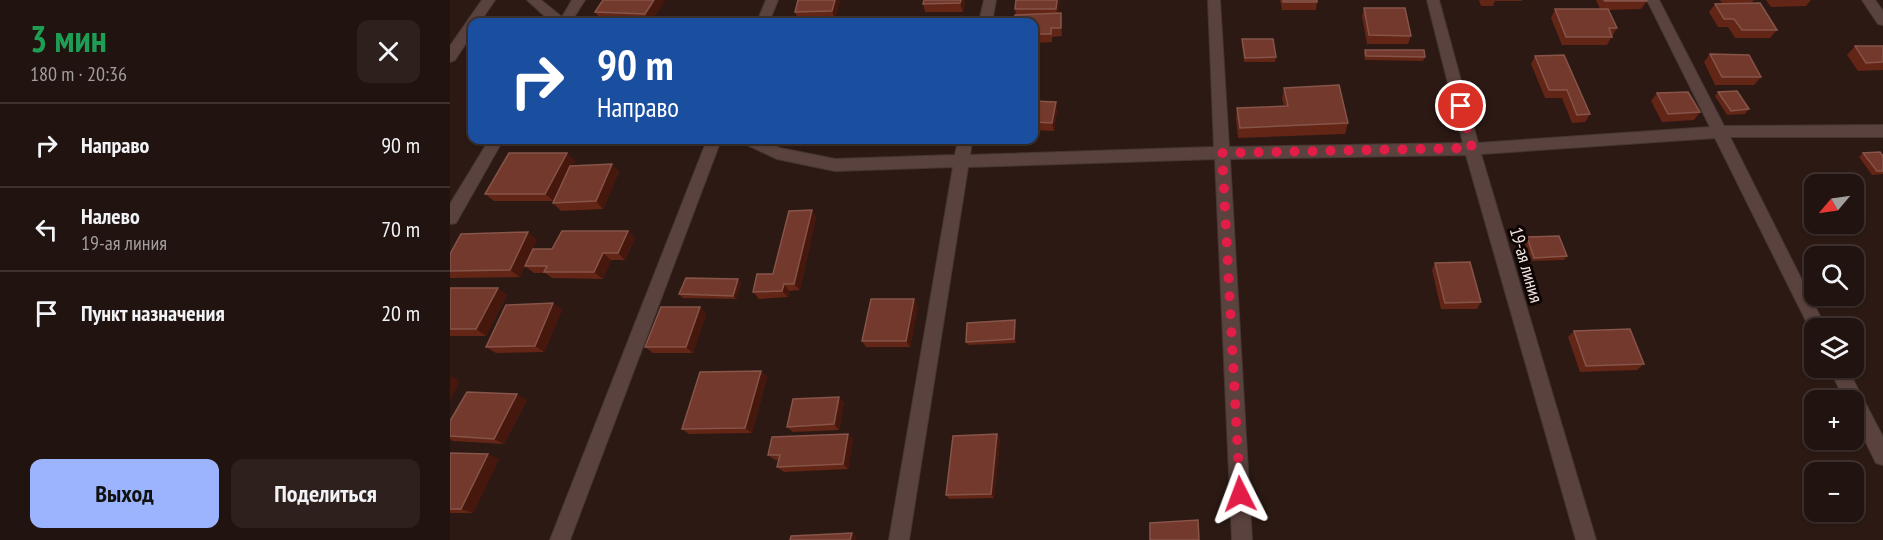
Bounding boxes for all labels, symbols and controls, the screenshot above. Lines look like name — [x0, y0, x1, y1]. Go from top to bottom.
text: 3 мин — [30, 15, 107, 62]
button: close — [357, 20, 420, 83]
text: 90 m — [597, 37, 674, 92]
icon: right — [498, 42, 576, 120]
text: 180 m · 20:36 — [30, 61, 127, 87]
pin — [1435, 80, 1486, 131]
icon: arrive — [1444, 89, 1477, 122]
text: Направо — [597, 90, 679, 124]
icon: right — [30, 129, 63, 162]
text: Направо — [81, 131, 149, 159]
text: 90 m — [381, 131, 420, 159]
north arrow — [1804, 174, 1864, 234]
map controls — [1804, 174, 1864, 522]
text: Налево — [81, 202, 140, 230]
icon: left — [30, 213, 63, 246]
text: 70 m — [381, 215, 420, 243]
street label: 19-ая линия — [1505, 225, 1548, 305]
text: 19-ая линия — [81, 230, 167, 256]
button: search — [1804, 246, 1864, 306]
icon: arrive — [30, 297, 63, 330]
text: Пункт назначения — [81, 299, 225, 327]
text: 20 m — [381, 299, 420, 327]
button: layers — [1804, 318, 1864, 378]
button: + — [1804, 390, 1864, 450]
button: Выход — [30, 459, 219, 528]
button: Поделиться — [231, 459, 420, 528]
position arrow — [1208, 462, 1272, 526]
button: − — [1804, 462, 1864, 522]

